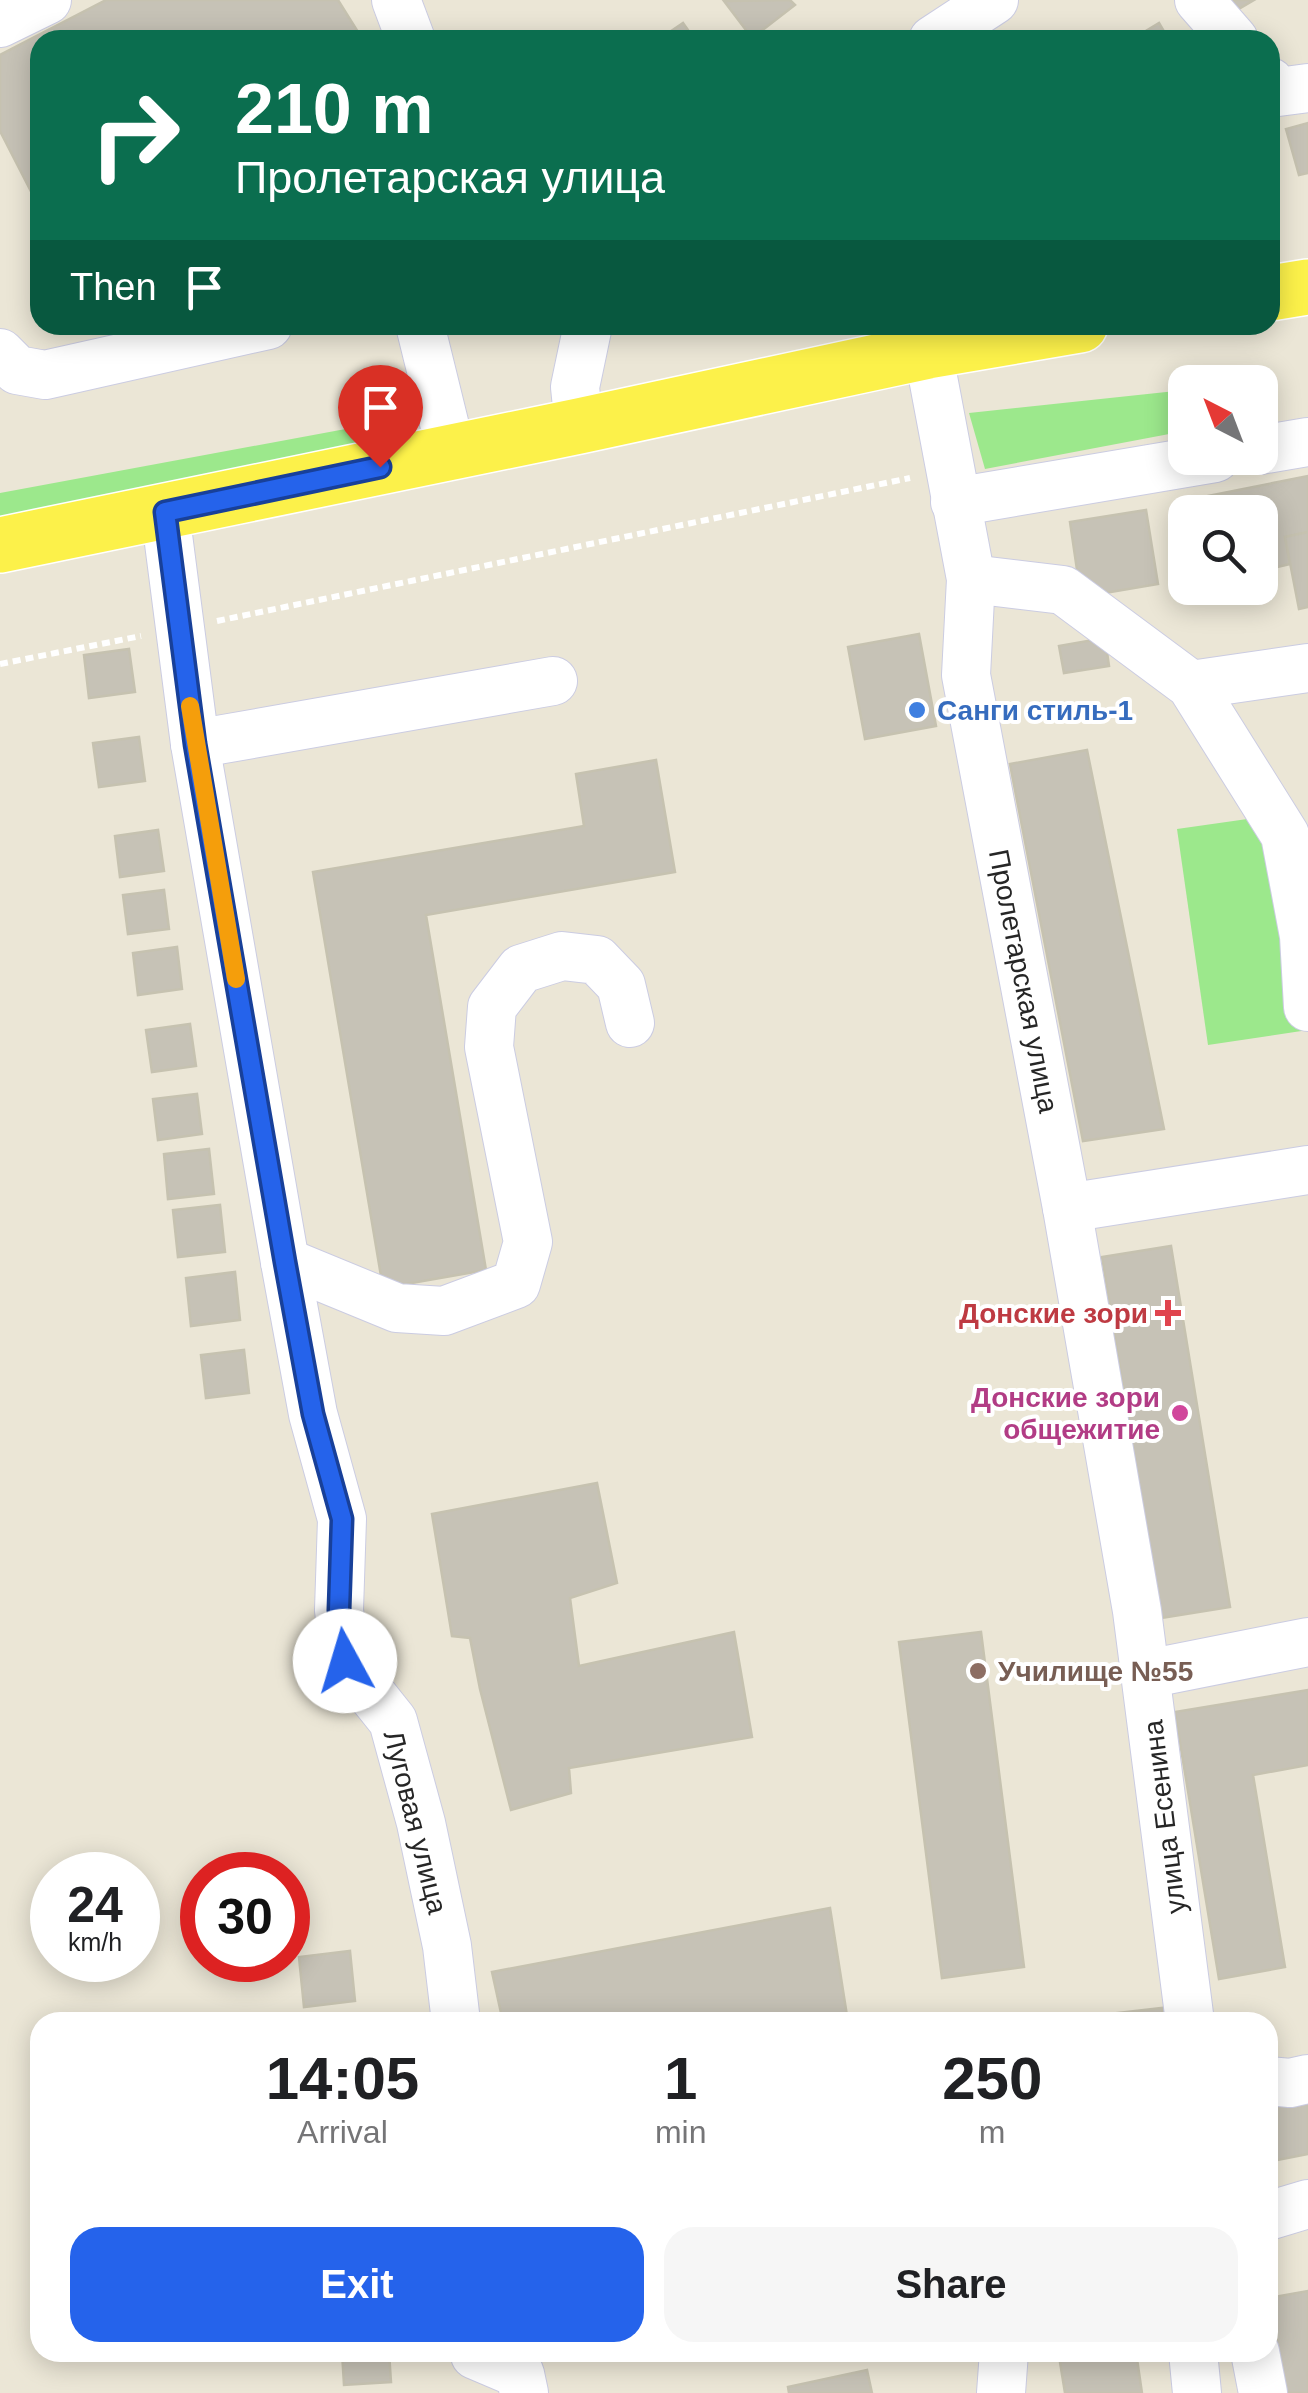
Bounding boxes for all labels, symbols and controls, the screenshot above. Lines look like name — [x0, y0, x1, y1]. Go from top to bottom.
icon: right — [70, 70, 200, 200]
text: 210 m — [235, 70, 433, 148]
text: Пролетарская улица — [235, 152, 665, 203]
icon: arrive — [177, 260, 232, 315]
text: Then — [70, 266, 157, 308]
pin — [338, 365, 423, 468]
north arrow — [1168, 365, 1278, 475]
map controls — [1168, 365, 1278, 605]
icon: arrive — [353, 380, 408, 435]
button: search — [1168, 495, 1278, 605]
place label: Санги стиль-1 — [937, 695, 1133, 726]
marker: Санги стиль-1 — [906, 699, 928, 721]
street label: Пролетарская улица — [983, 847, 1064, 1116]
place label: Донские зори — [959, 1298, 1148, 1329]
marker: Донские зори — [1157, 1302, 1179, 1324]
place label: Донские зори общежитие — [971, 1382, 1160, 1445]
marker: Донские зори общежитие — [1169, 1402, 1191, 1424]
position arrow — [293, 1609, 397, 1713]
place label: Училище №55 — [998, 1656, 1193, 1687]
marker: Училище №55 — [967, 1660, 989, 1682]
street label: улица Есенина — [1137, 1718, 1192, 1916]
street label: Луговая улица — [378, 1727, 453, 1917]
speed limit sign: 30 — [180, 1852, 310, 1982]
text: 24 — [67, 1877, 123, 1933]
text: km/h — [68, 1928, 122, 1956]
text: 14:05 — [266, 2045, 419, 2112]
text: 1 — [664, 2045, 697, 2112]
text: 250 — [942, 2045, 1042, 2112]
text: Arrival — [297, 2114, 388, 2150]
text: min — [655, 2114, 706, 2150]
text: m — [979, 2114, 1006, 2150]
button: Exit — [70, 2227, 644, 2342]
button: Share — [664, 2227, 1238, 2342]

